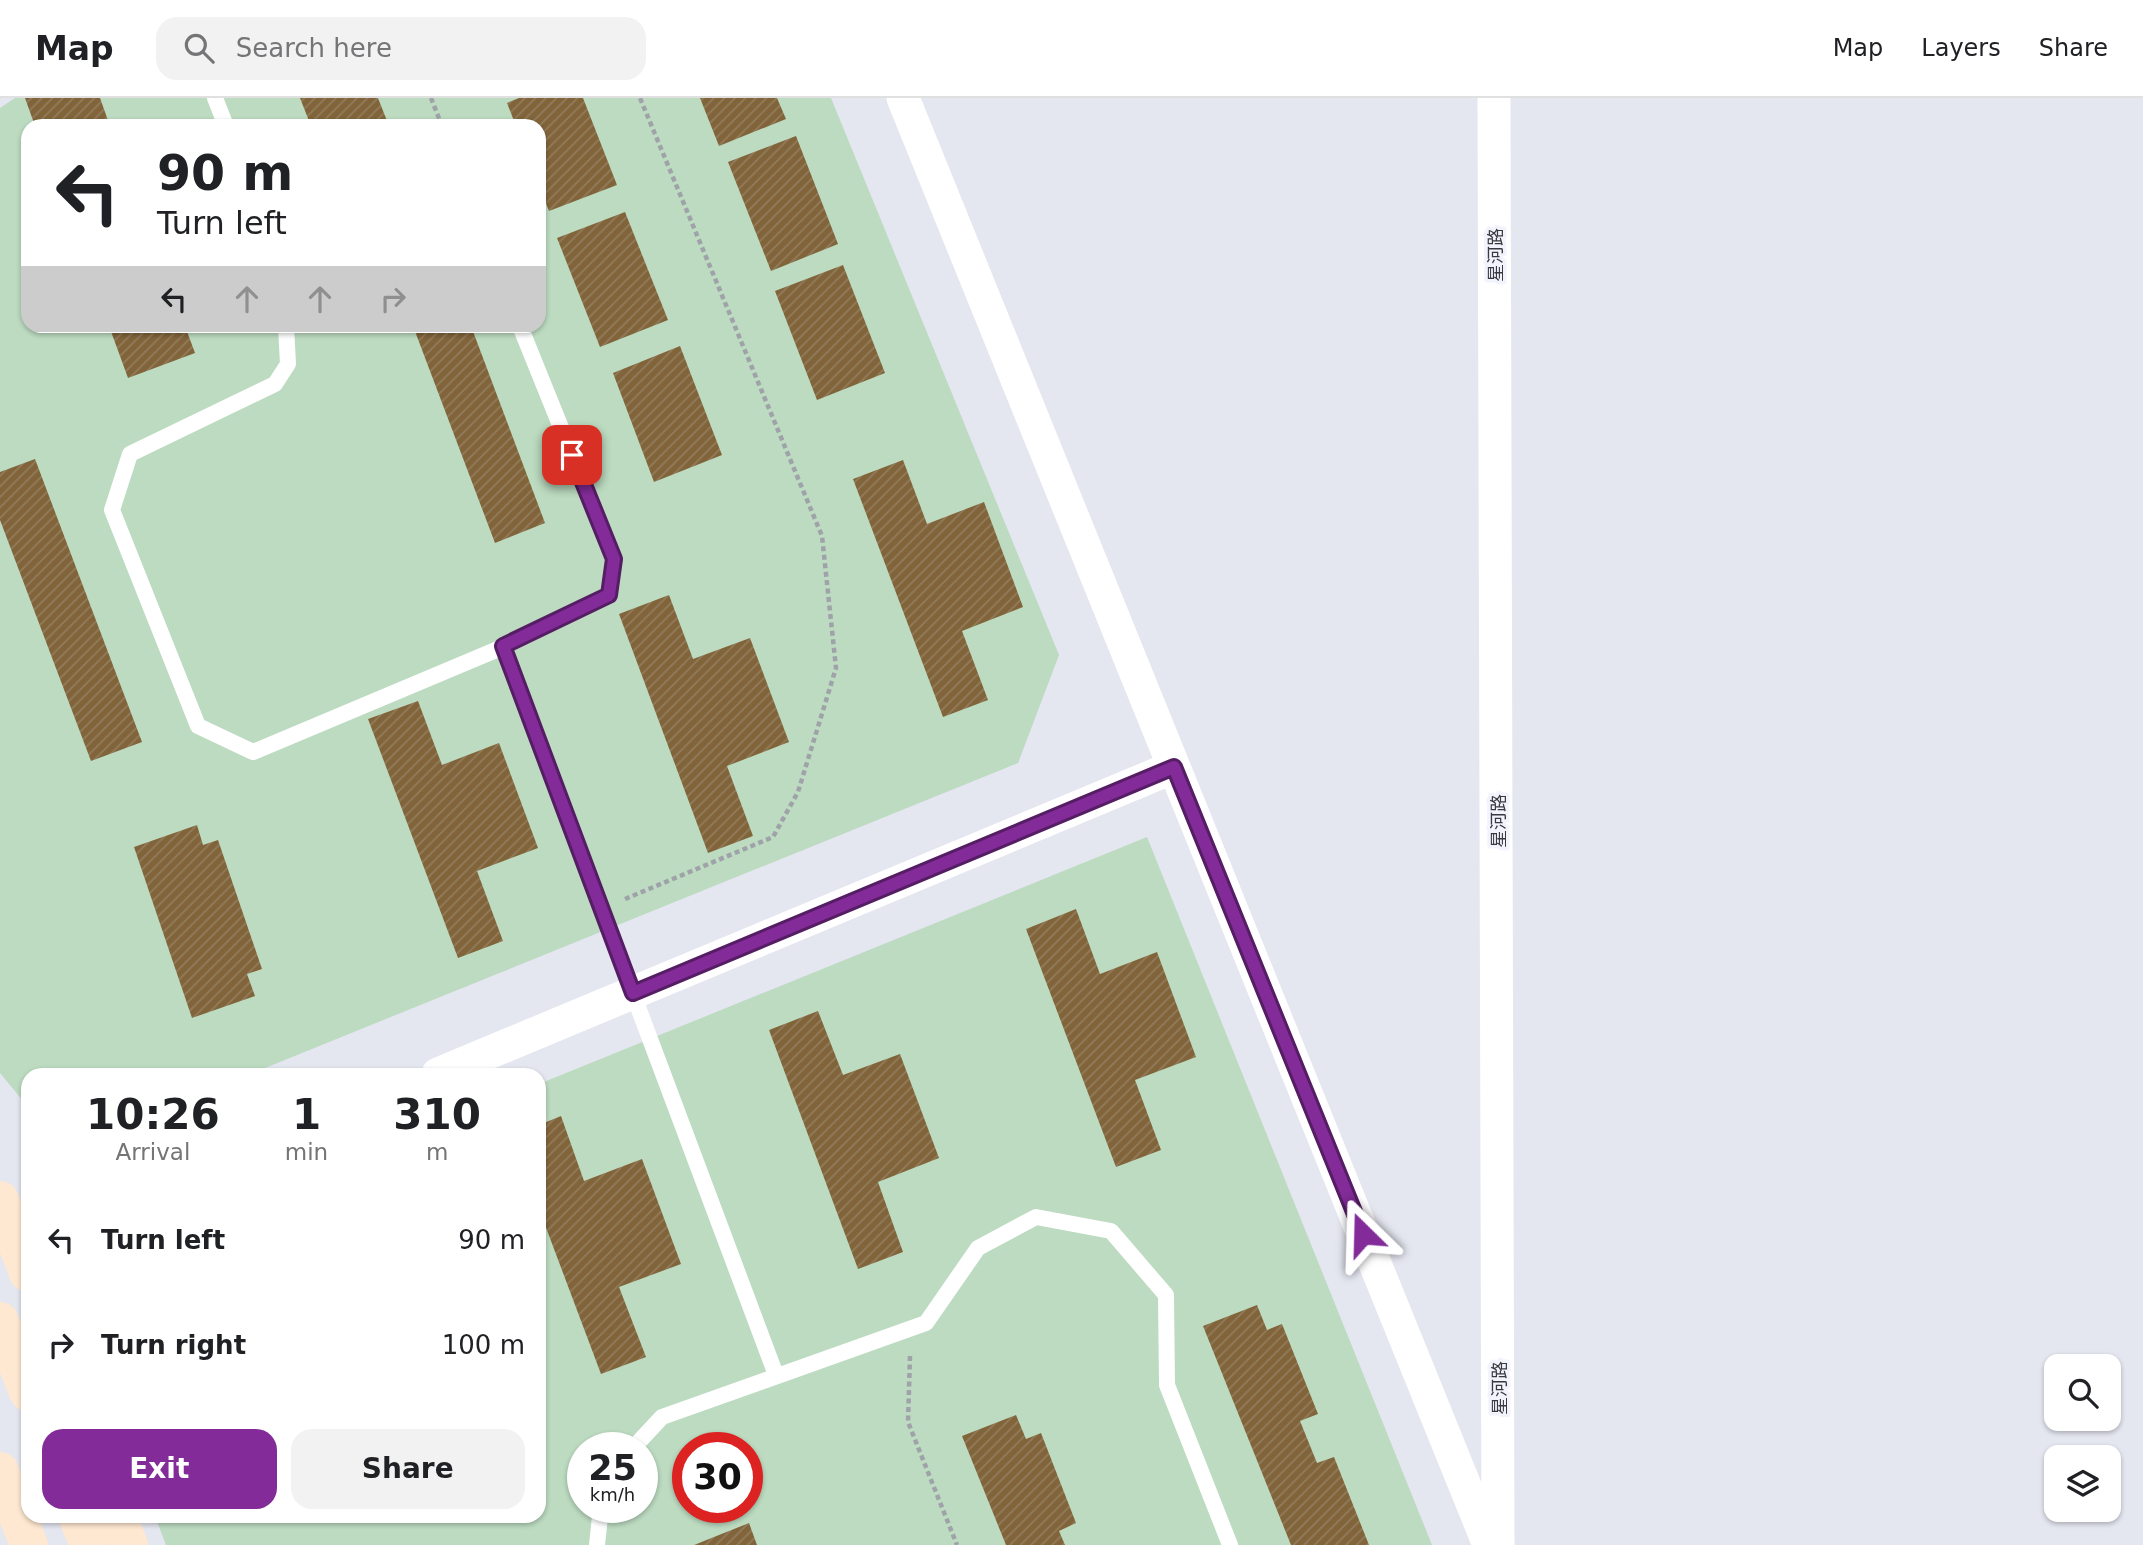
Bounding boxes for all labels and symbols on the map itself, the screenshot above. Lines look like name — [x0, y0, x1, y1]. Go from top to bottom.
street label: 星河路 — [1485, 228, 1506, 282]
pin — [542, 425, 602, 485]
street label: 星河路 — [1488, 794, 1509, 848]
position arrow — [1326, 1197, 1400, 1271]
street label: 星河路 — [1489, 1361, 1510, 1415]
speed limit sign: 30 — [672, 1432, 763, 1523]

